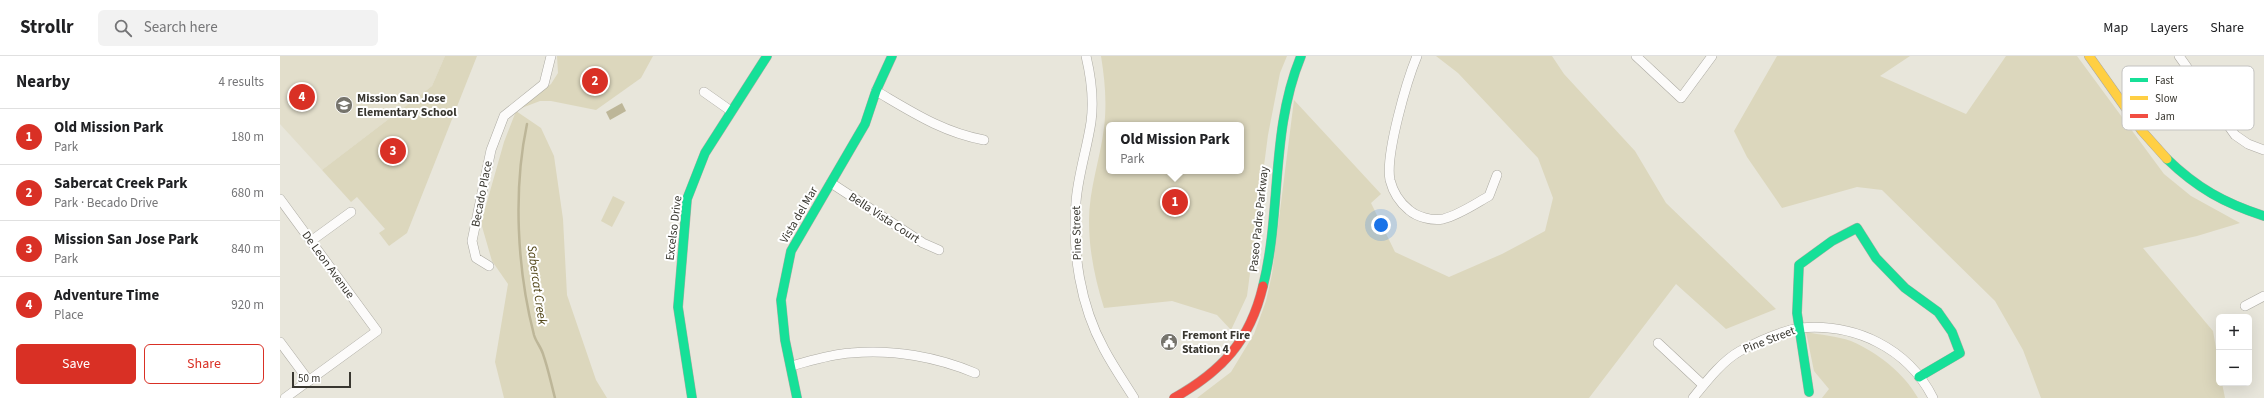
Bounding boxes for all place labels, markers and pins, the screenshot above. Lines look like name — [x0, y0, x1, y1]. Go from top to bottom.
pin: 2 — [582, 66, 608, 96]
pin: 4 — [289, 82, 315, 112]
place label: Mission San Jose Elementary School — [357, 90, 457, 121]
school or university icon: Mission San Jose Elementary School — [334, 95, 354, 115]
pin: 3 — [380, 136, 406, 166]
pin: 1 — [1162, 187, 1188, 217]
place label: Fremont Fire Station 4 — [1182, 327, 1250, 358]
public building icon: Fremont Fire Station 4 — [1159, 332, 1179, 352]

